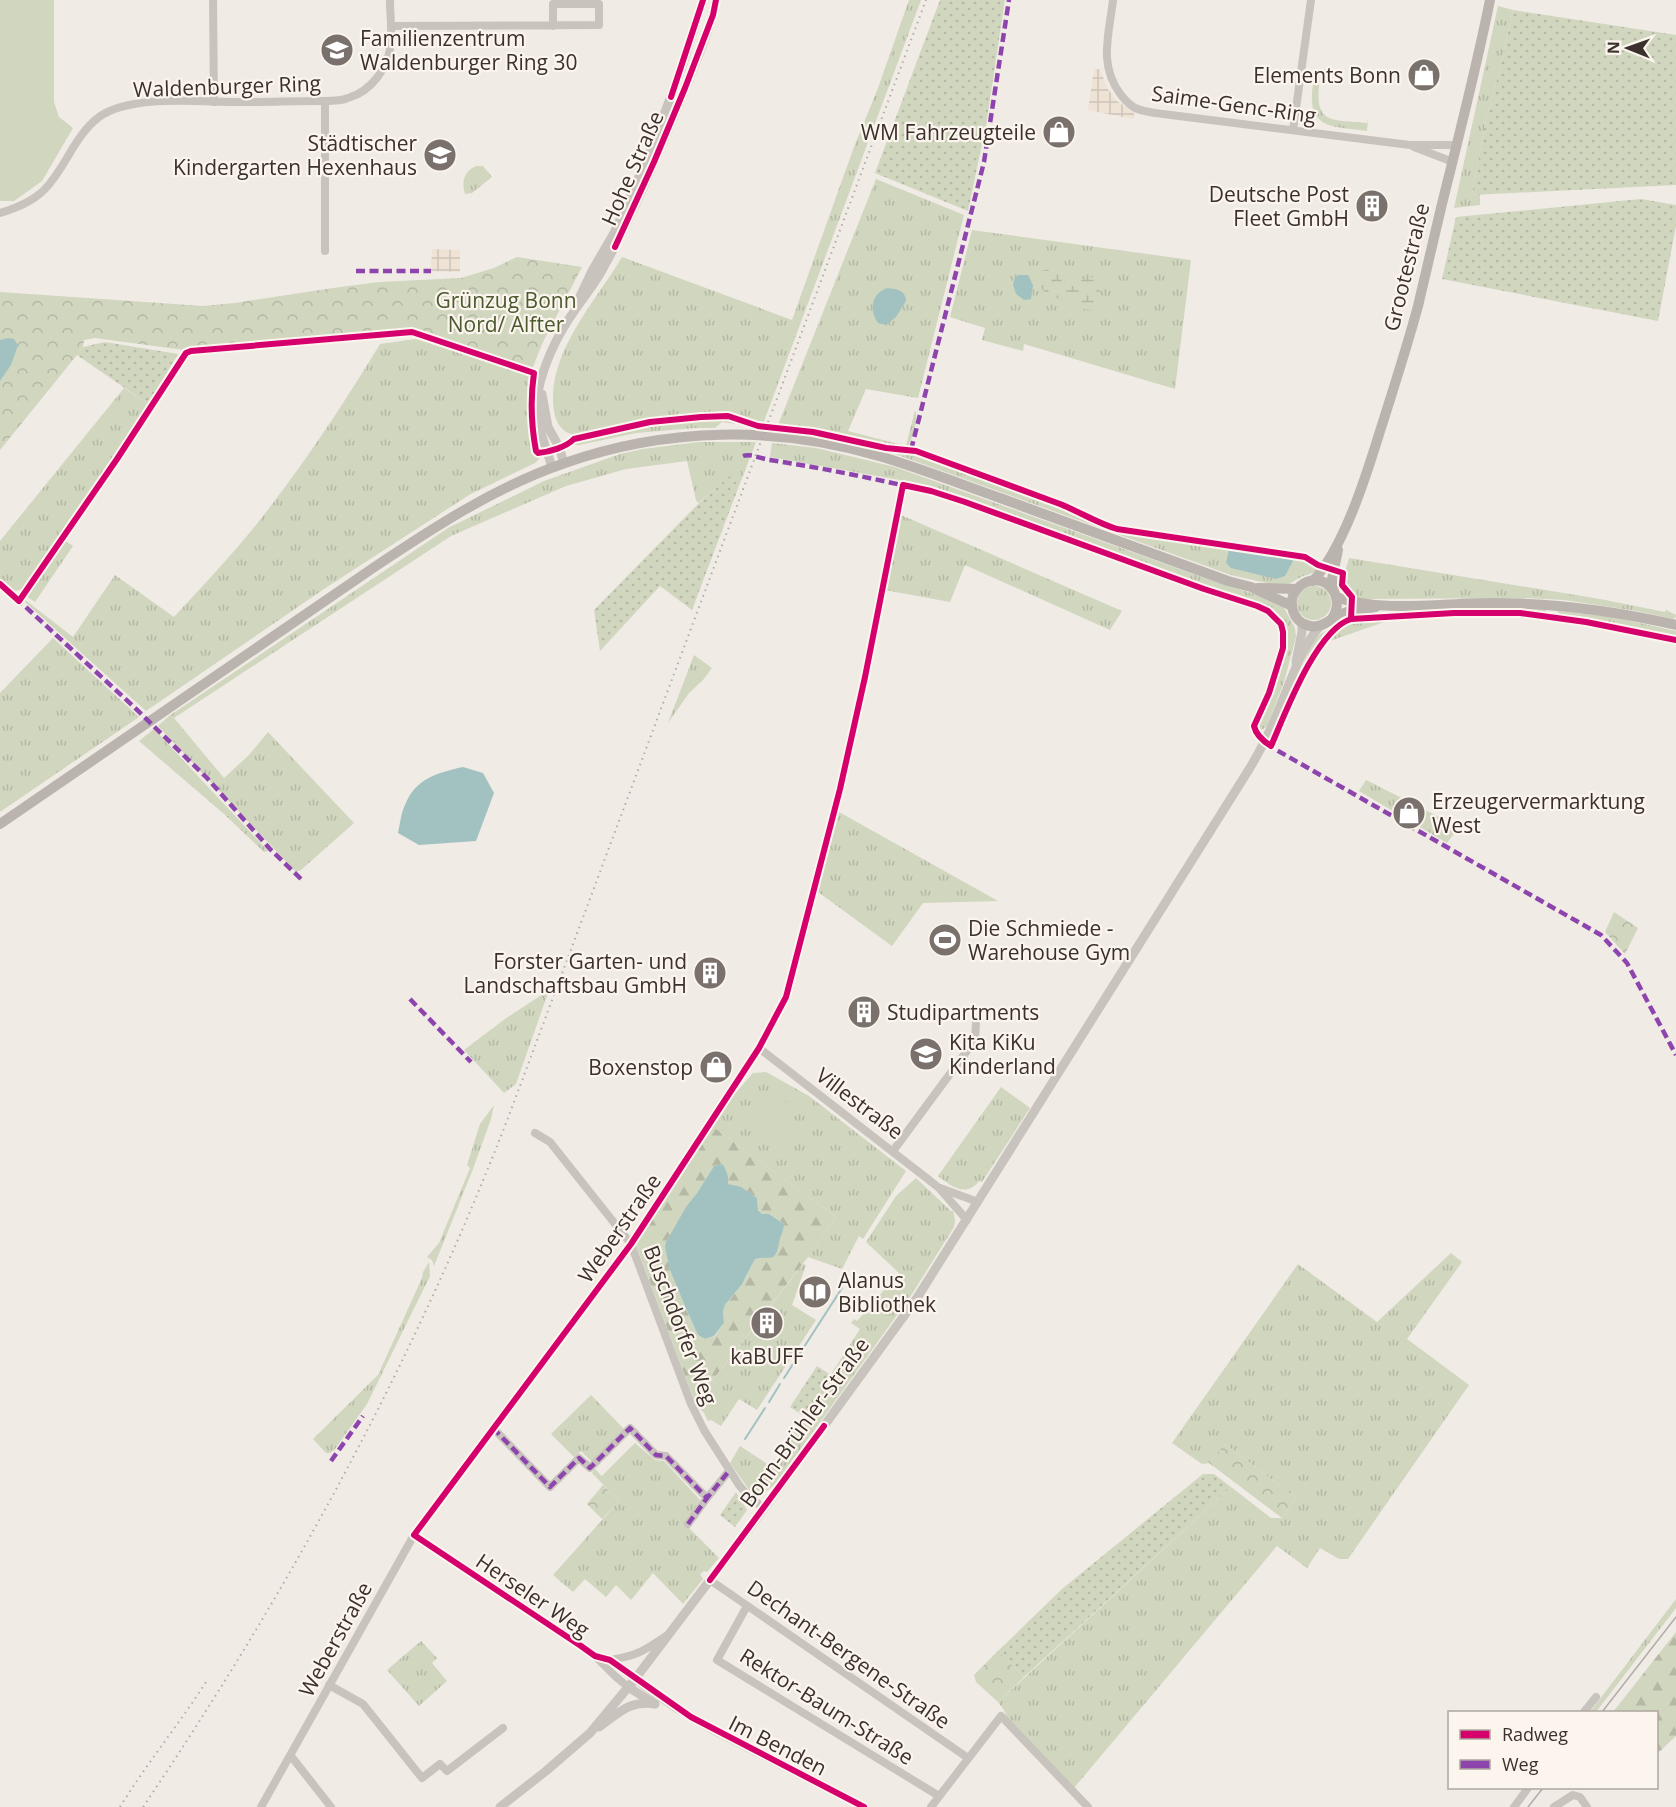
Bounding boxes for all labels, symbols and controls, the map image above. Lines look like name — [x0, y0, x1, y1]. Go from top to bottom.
north arrow — [1598, 18, 1658, 78]
place label: Familienzentrum Waldenburger Ring 30 — [360, 24, 577, 76]
school or university icon: Familienzentrum Waldenburger Ring 30 — [319, 32, 355, 68]
text: N — [1602, 41, 1624, 54]
shop icon: Elements Bonn — [1406, 57, 1442, 93]
place label: Elements Bonn — [1253, 61, 1401, 89]
street label: Waldenburger Ring — [133, 69, 321, 103]
street label: Saime-Genc-Ring — [1150, 79, 1318, 129]
street label: Hohe Straße — [594, 106, 670, 230]
shop icon: WM Fahrzeugteile — [1041, 114, 1077, 150]
place label: WM Fahrzeugteile — [861, 118, 1036, 146]
place label: Städtischer Kindergarten Hexenhaus — [173, 129, 417, 181]
school or university icon: Städtischer Kindergarten Hexenhaus — [422, 137, 458, 173]
place label: Deutsche Post Fleet GmbH — [1209, 180, 1349, 232]
building icon: Deutsche Post Fleet GmbH — [1354, 188, 1390, 224]
street label: Grootestraße — [1377, 200, 1435, 334]
park label: Grünzug Bonn Nord/ Alfter — [435, 286, 577, 338]
place label: Erzeugervermarktung West — [1432, 787, 1645, 839]
shop icon: Erzeugervermarktung West — [1391, 795, 1427, 831]
place label: Die Schmiede - Warehouse Gym — [968, 914, 1130, 966]
sports icon: Die Schmiede - Warehouse Gym — [927, 922, 963, 958]
place label: Forster Garten- und Landschaftsbau GmbH — [464, 947, 687, 999]
building icon: Forster Garten- und Landschaftsbau GmbH — [692, 955, 728, 991]
building icon: Studipartments — [846, 994, 882, 1030]
place label: Studipartments — [887, 998, 1039, 1026]
place label: Kita KiKu Kinderland — [949, 1028, 1056, 1080]
school or university icon: Kita KiKu Kinderland — [908, 1036, 944, 1072]
shop icon: Boxenstop — [698, 1049, 734, 1085]
place label: Boxenstop — [588, 1053, 693, 1081]
street label: Villestraße — [811, 1061, 909, 1145]
street label: Weberstraße — [571, 1168, 667, 1288]
street label: Buschdorfer Weg — [638, 1241, 724, 1409]
place label: Alanus Bibliothek — [838, 1266, 936, 1318]
library icon: Alanus Bibliothek — [797, 1274, 833, 1310]
building icon: kaBUFF — [749, 1305, 785, 1341]
street label: Bonn-Brühler-Straße — [733, 1332, 875, 1512]
place label: kaBUFF — [730, 1342, 804, 1370]
street label: Herseler Weg — [471, 1547, 595, 1643]
street label: Dechant-Bergene-Straße — [742, 1573, 956, 1735]
street label: Weberstraße — [292, 1577, 378, 1701]
street label: Rektor-Baum-Straße — [735, 1641, 919, 1771]
street label: Im Benden — [724, 1708, 832, 1782]
legend — [1448, 1711, 1658, 1789]
text: Radweg — [1502, 1722, 1568, 1746]
text: Weg — [1502, 1752, 1539, 1776]

